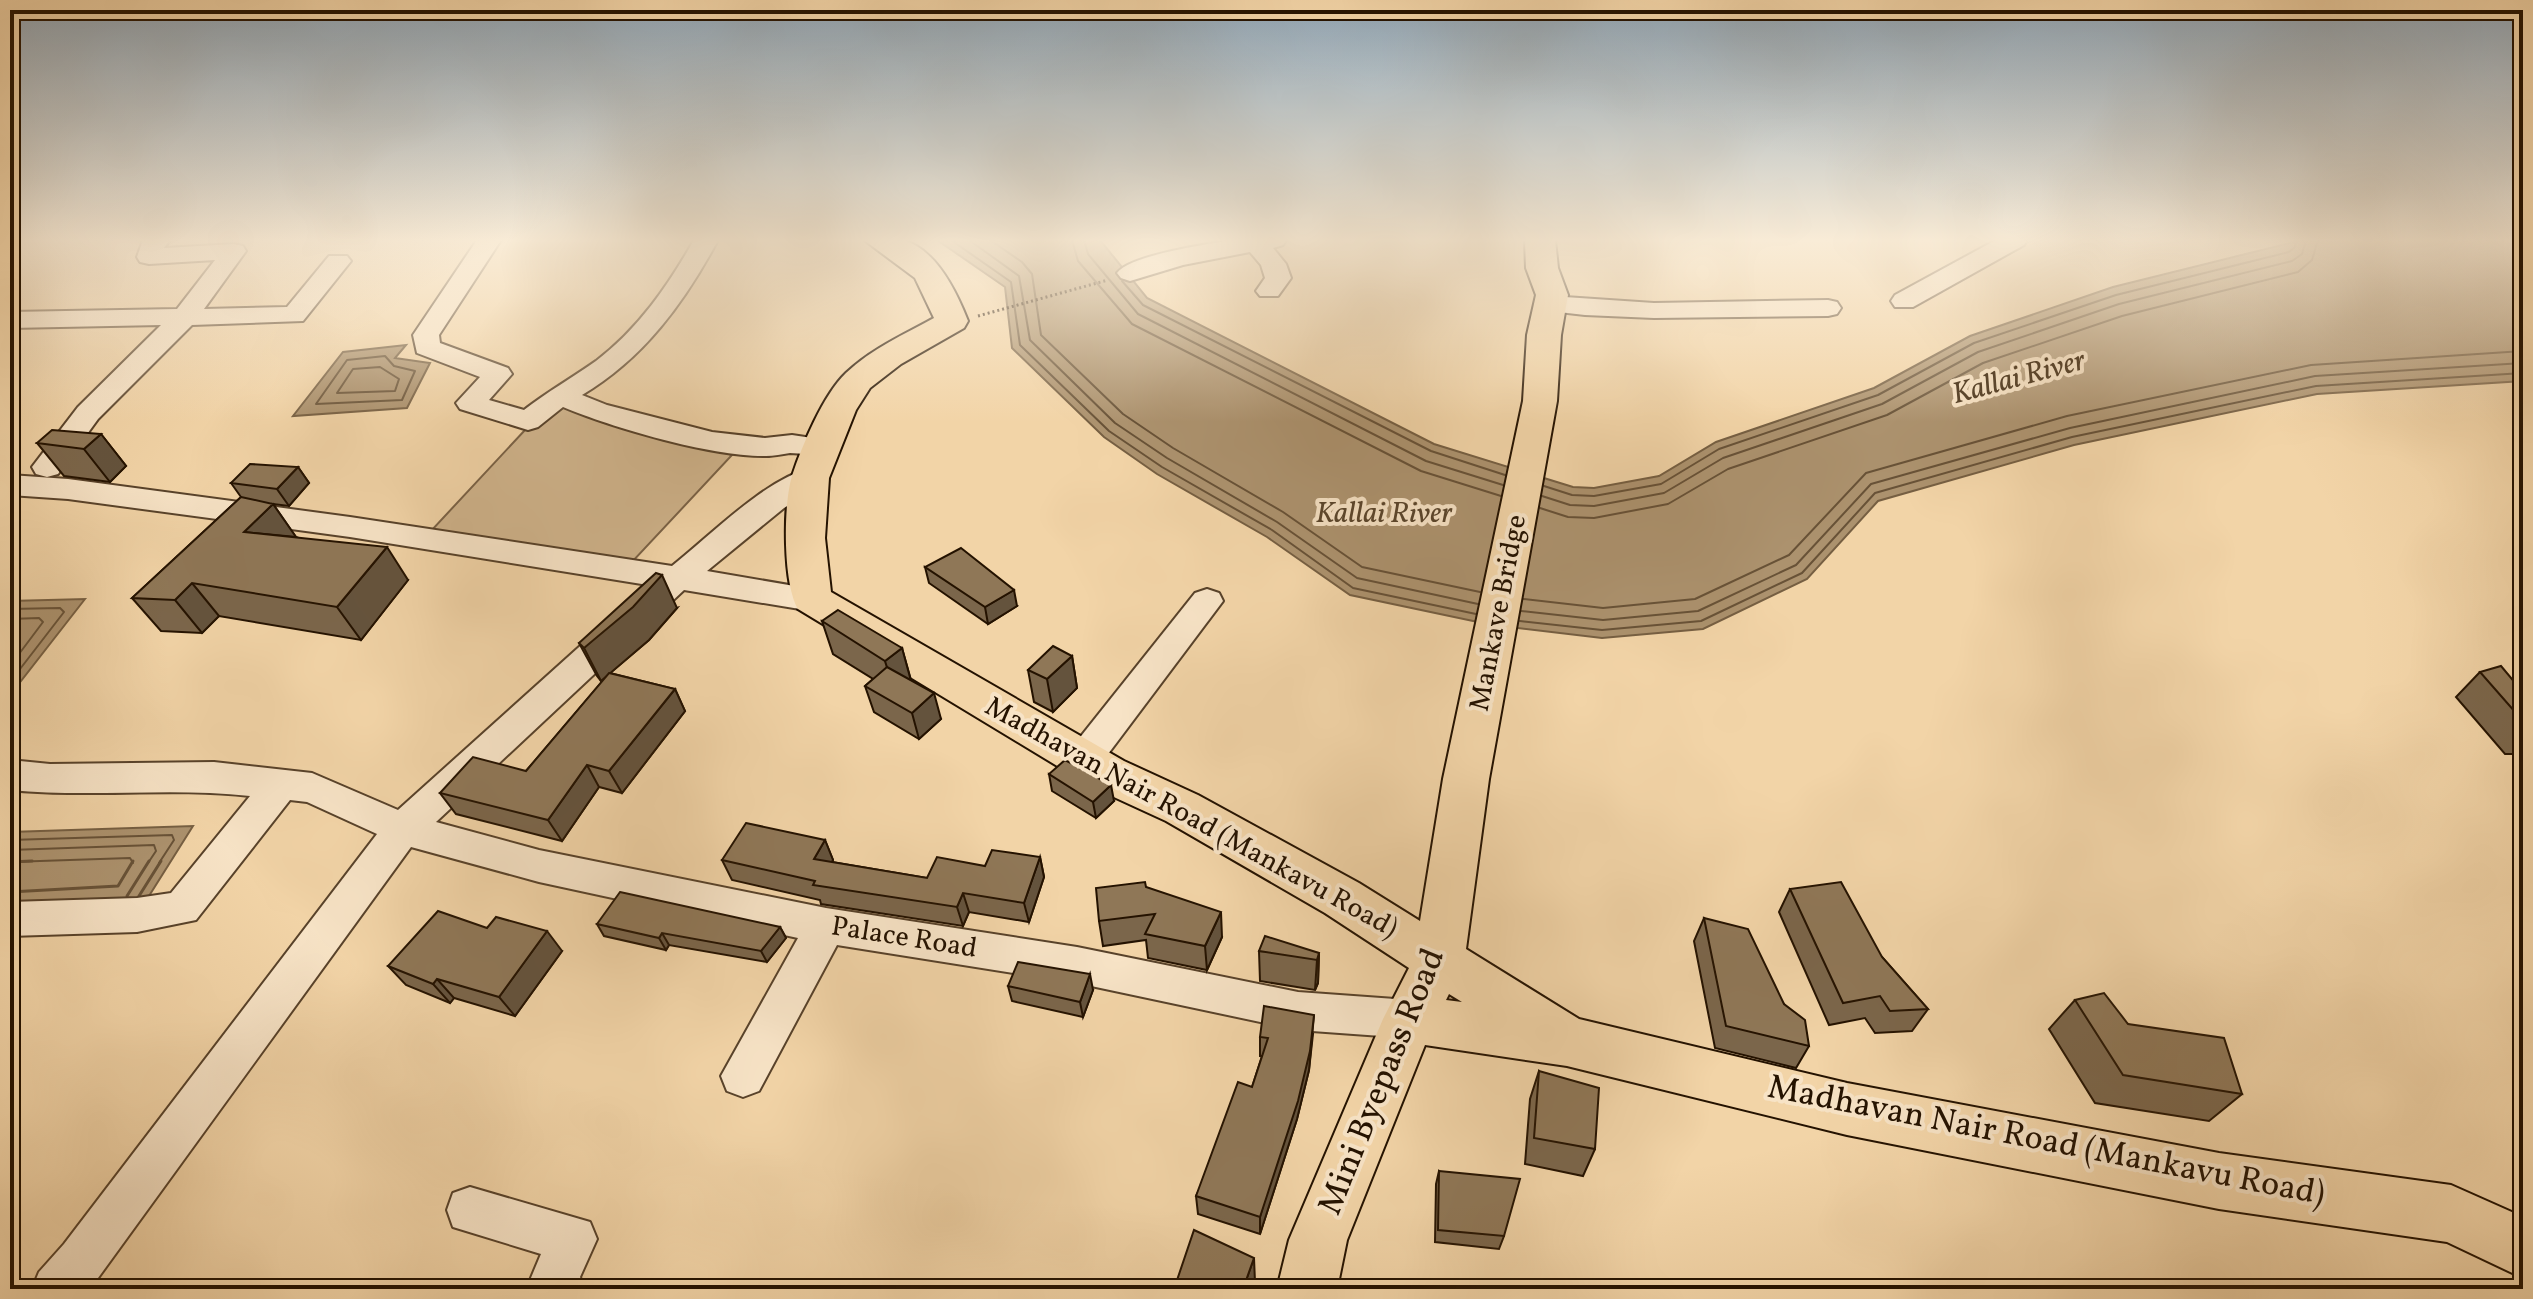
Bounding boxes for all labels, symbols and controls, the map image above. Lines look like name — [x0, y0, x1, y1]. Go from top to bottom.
water label: Kallai River — [1947, 340, 2091, 416]
water label: Kallai River — [1316, 493, 1453, 535]
street label: Mankave Bridge — [1461, 511, 1537, 715]
street label: Madhavan Nair Road (Mankavu Road) — [977, 688, 1405, 948]
street label: Palace Road — [828, 907, 980, 969]
street label: Mini Byepass Road — [1308, 942, 1458, 1222]
street label: Madhavan Nair Road (Mankavu Road) — [1763, 1065, 2329, 1219]

